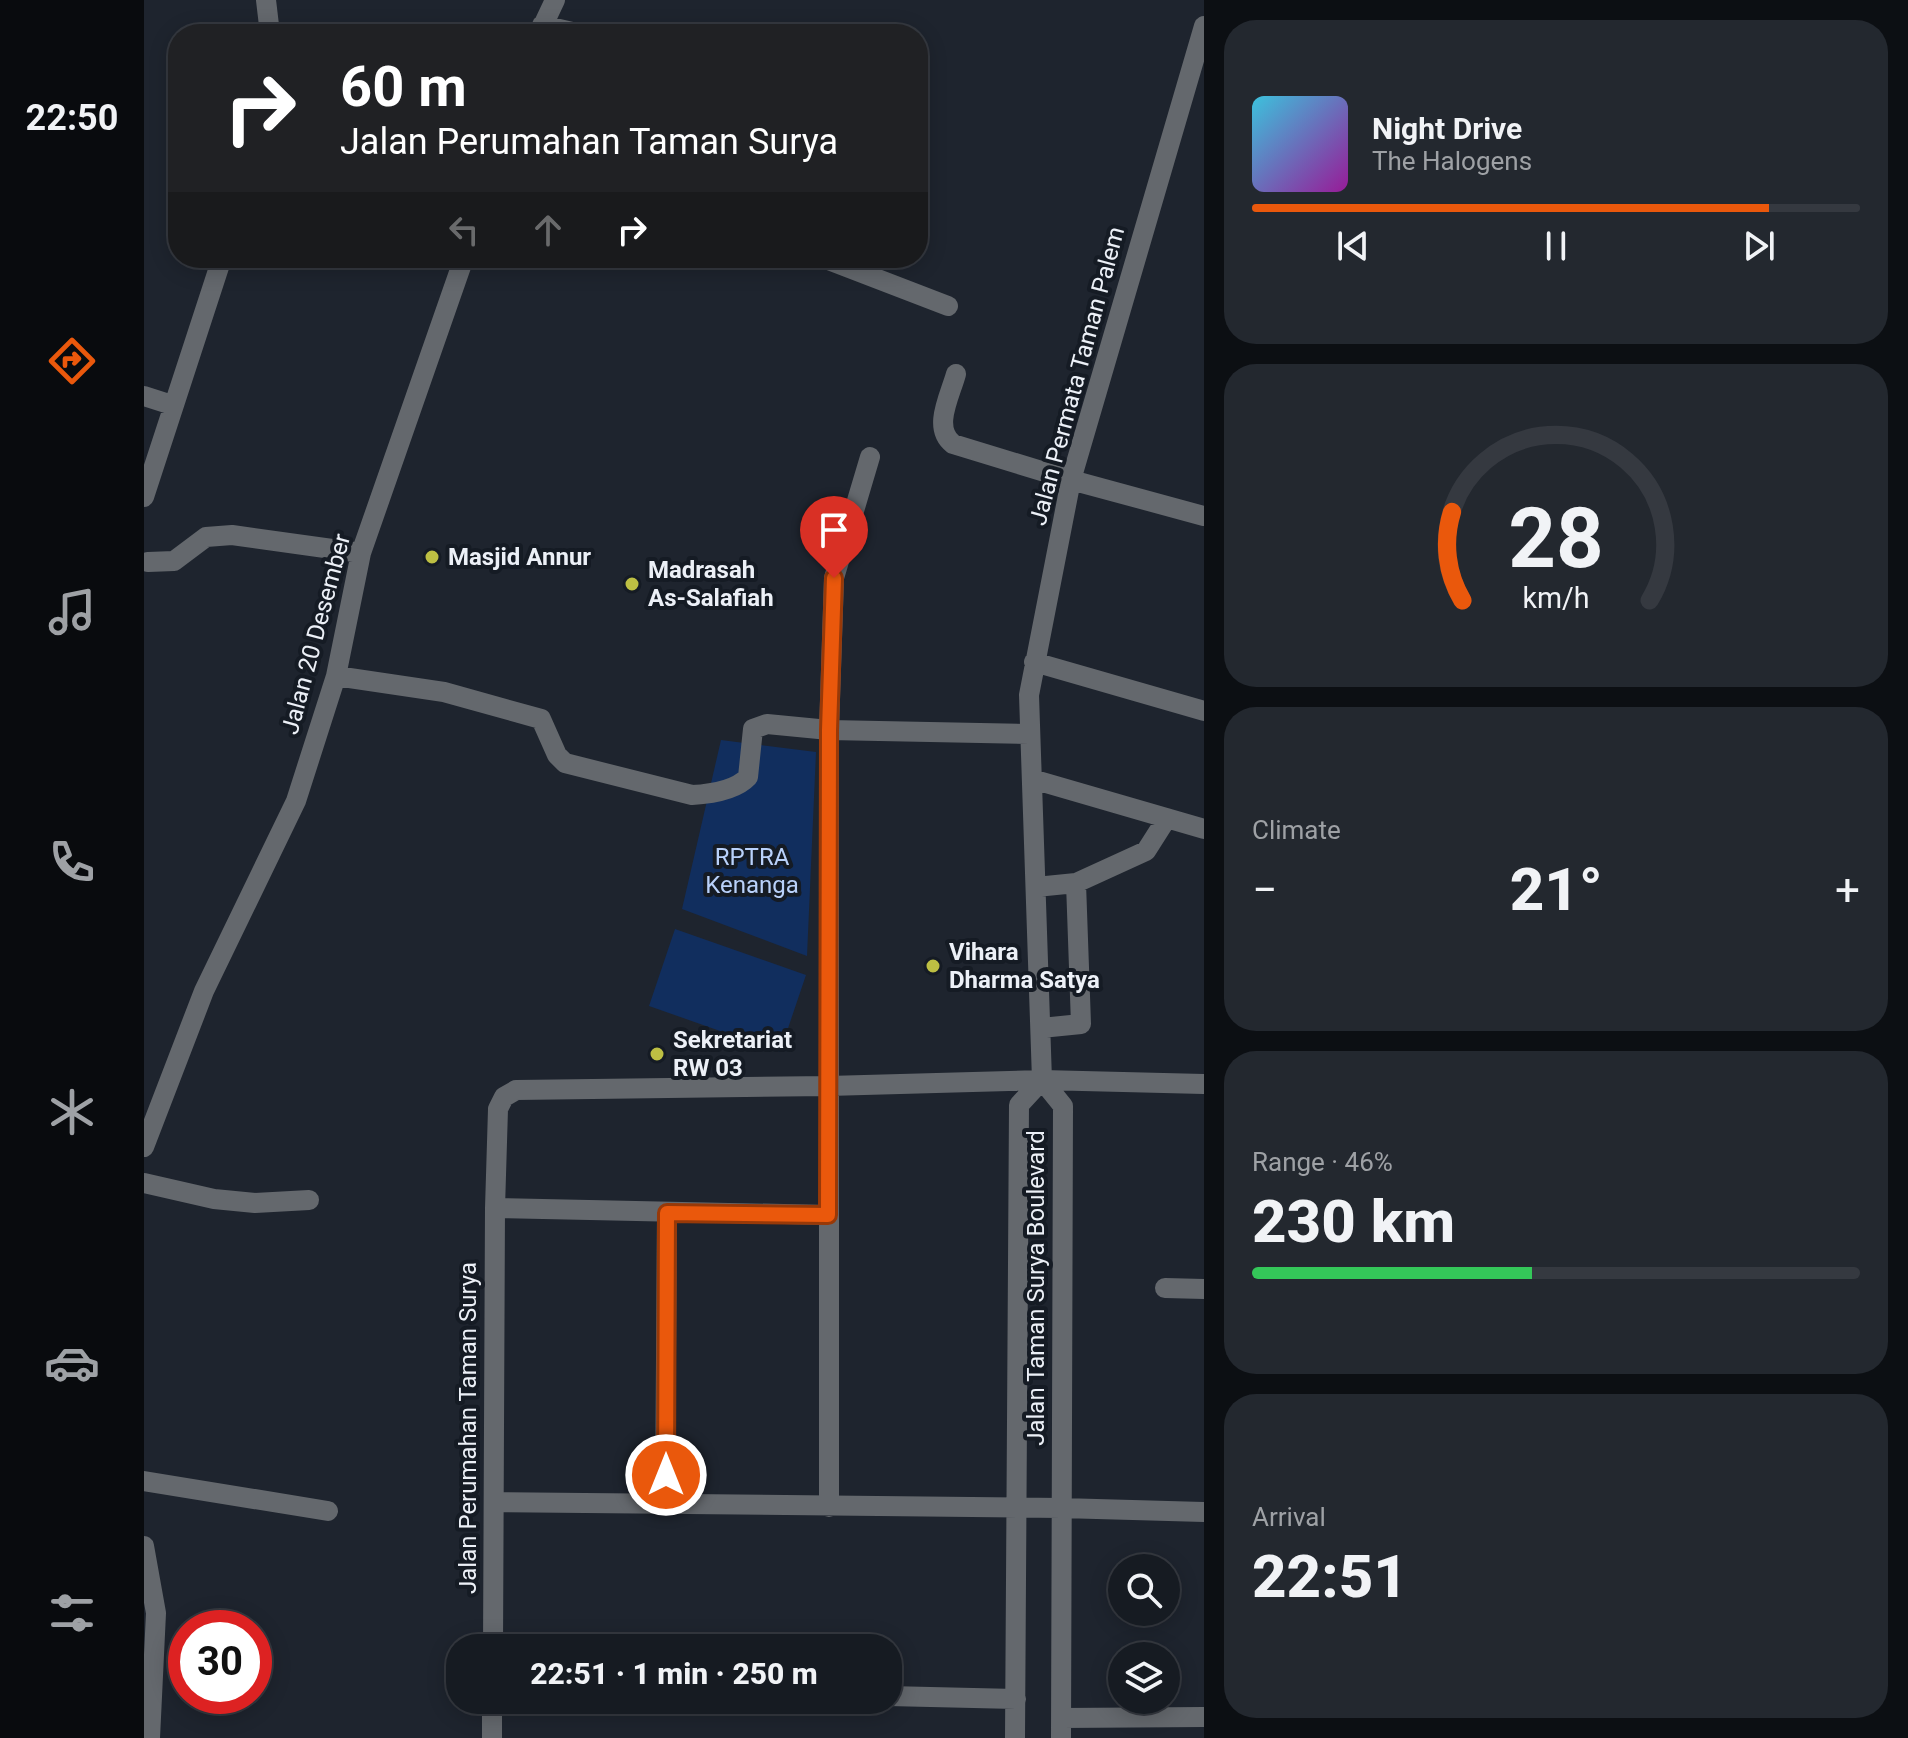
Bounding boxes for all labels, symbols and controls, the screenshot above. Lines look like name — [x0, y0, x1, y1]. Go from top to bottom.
text: 60 m — [340, 54, 467, 120]
icon: right — [208, 56, 312, 160]
text: 22:50 — [26, 97, 118, 139]
text: Night Drive — [1372, 111, 1522, 146]
text: Jalan Perumahan Taman Surya — [340, 121, 838, 163]
text: The Halogens — [1372, 146, 1532, 176]
icon: left — [442, 208, 486, 252]
icon: ahead — [526, 208, 570, 252]
icon: right — [610, 208, 654, 252]
street label: Jalan Permata Taman Palem — [1024, 224, 1130, 528]
icon: previous — [1331, 224, 1375, 268]
icon: pause — [1534, 224, 1578, 268]
icon: next — [1737, 224, 1781, 268]
icon: directions — [44, 333, 100, 389]
text: 28 — [1508, 490, 1604, 587]
pin — [800, 496, 868, 578]
icon: arrive — [812, 508, 856, 552]
street label: Jalan 20 Desember — [276, 531, 356, 737]
place label: Masjid Annur — [448, 543, 591, 571]
marker: Masjid Annur — [423, 548, 441, 566]
place label: Madrasah As-Salafiah — [648, 556, 774, 612]
marker: Madrasah As-Salafiah — [623, 575, 641, 593]
text: km/h — [1522, 582, 1590, 616]
icon: music — [44, 584, 100, 640]
text: Climate — [1252, 815, 1341, 845]
icon: phone — [44, 834, 100, 890]
park label: RPTRA Kenanga — [705, 843, 799, 899]
text: 21° — [1510, 854, 1603, 925]
text: − — [1252, 864, 1277, 916]
text: + — [1835, 864, 1860, 916]
place label: Vihara Dharma Satya — [949, 938, 1100, 994]
marker: Vihara Dharma Satya — [924, 957, 942, 975]
place label: Sekretariat RW 03 — [673, 1026, 792, 1082]
marker: Sekretariat RW 03 — [648, 1045, 666, 1063]
icon: climate — [44, 1084, 100, 1140]
street label: Jalan Taman Surya Boulevard — [1022, 1130, 1050, 1446]
text: Range · 46% — [1252, 1147, 1393, 1177]
text: 230 km — [1252, 1186, 1455, 1257]
street label: Jalan Perumahan Taman Surya — [454, 1262, 482, 1594]
icon: car — [44, 1335, 100, 1391]
position arrow — [624, 1433, 708, 1517]
text: Arrival — [1252, 1502, 1326, 1532]
text: 22:51 — [1252, 1541, 1408, 1612]
map controls — [1108, 1554, 1180, 1714]
button: search — [1108, 1554, 1180, 1626]
icon: filters — [44, 1585, 100, 1641]
speed limit sign: 30 — [168, 1610, 272, 1714]
button: layers — [1108, 1642, 1180, 1714]
text: 22:51 · 1 min · 250 m — [530, 1656, 818, 1691]

